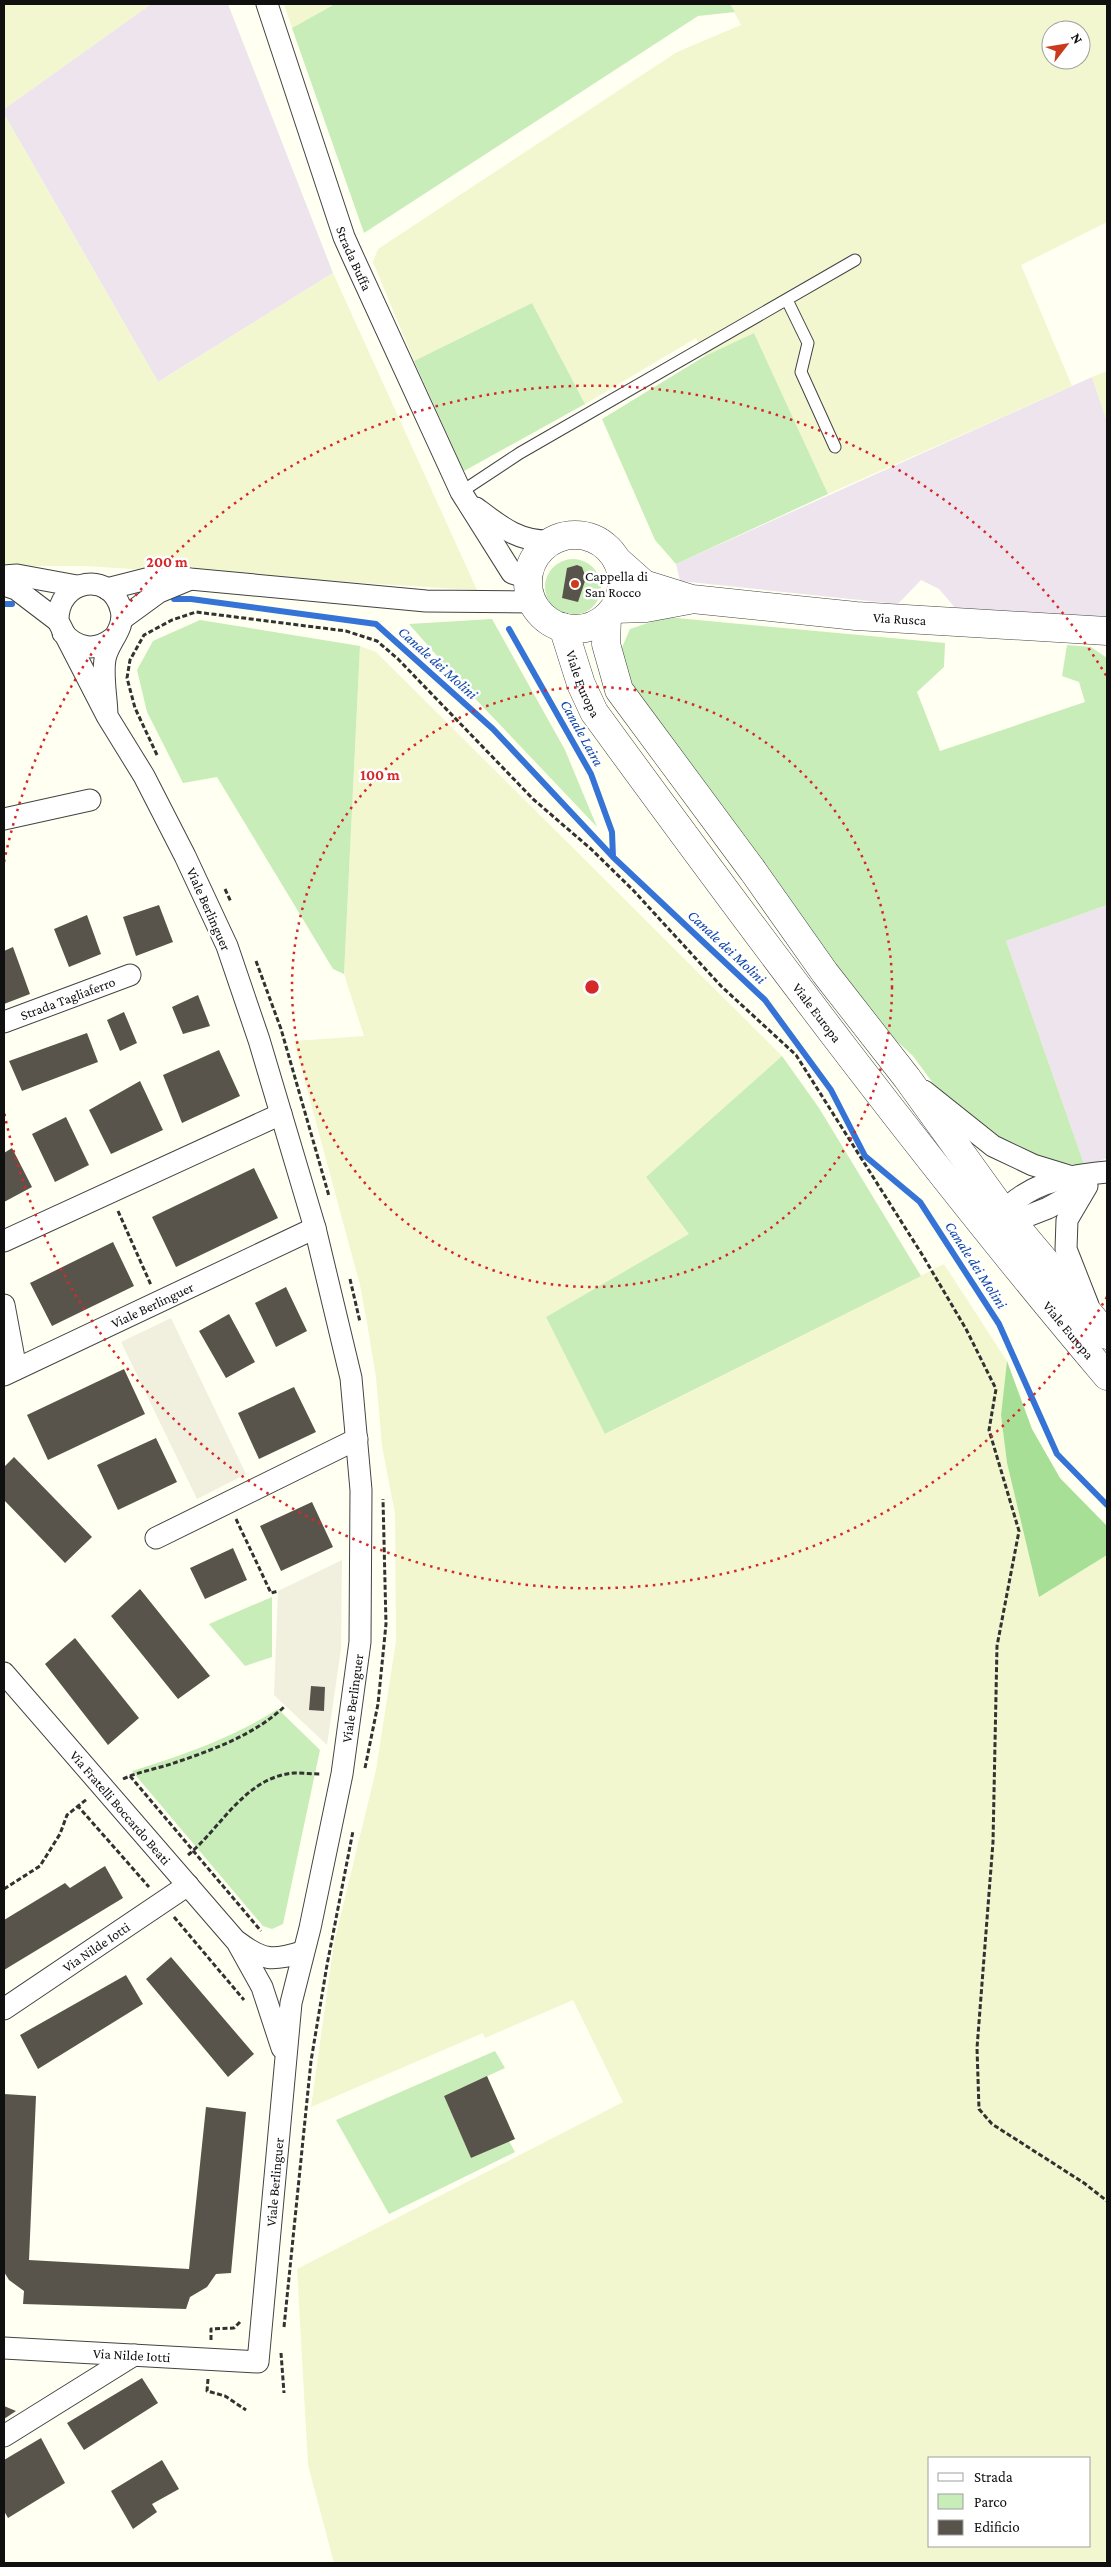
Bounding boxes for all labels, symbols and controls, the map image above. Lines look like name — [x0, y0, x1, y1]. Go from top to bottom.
north arrow — [1041, 20, 1091, 70]
text: N — [1068, 30, 1087, 47]
street label: Strada Buffa — [333, 224, 376, 294]
text: 200 m — [146, 554, 188, 570]
place label: Cappella di San Rocco — [585, 568, 648, 600]
marker: Cappella di San Rocco — [569, 578, 581, 590]
street label: Via Rusca — [873, 609, 927, 628]
water label: Canale dei Molini — [395, 623, 481, 703]
street label: Viale Europa — [563, 648, 604, 721]
water label: Canale Laira — [557, 697, 607, 769]
text: 100 m — [360, 767, 400, 783]
street label: Viale Berlinguer — [184, 865, 234, 953]
water label: Canale dei Molini — [685, 907, 770, 988]
street label: Strada Tagliaferro — [18, 973, 117, 1023]
centre of rings — [583, 978, 601, 996]
street label: Viale Europa — [789, 980, 845, 1046]
water label: Canale dei Molini — [942, 1219, 1011, 1312]
street label: Viale Berlinguer — [108, 1279, 196, 1331]
street label: Viale Europa — [1040, 1298, 1098, 1363]
street label: Viale Berlinguer — [338, 1653, 366, 1744]
street label: Via Fratelli Boccardo Beati — [67, 1747, 175, 1868]
street label: Via Nilde Iotti — [59, 1919, 133, 1975]
street label: Viale Berlinguer — [262, 2137, 287, 2227]
street label: Via Nilde Iotti — [93, 2345, 171, 2365]
legend — [928, 2457, 1091, 2547]
text: Strada — [974, 2469, 1013, 2485]
text: Parco — [974, 2494, 1007, 2510]
text: Edificio — [974, 2519, 1020, 2535]

